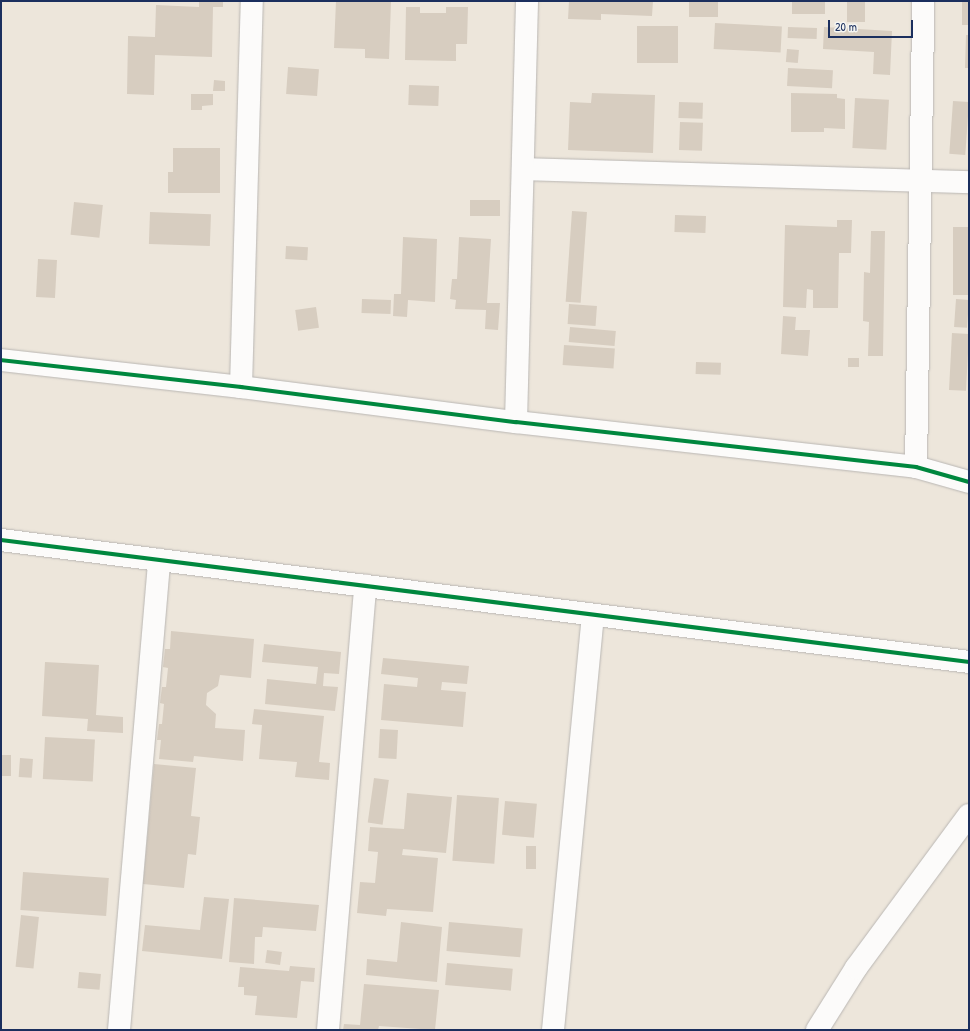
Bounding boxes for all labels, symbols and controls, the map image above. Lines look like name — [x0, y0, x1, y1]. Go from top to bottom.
scale bar — [830, 12, 915, 38]
text: 20 m — [835, 18, 857, 35]

